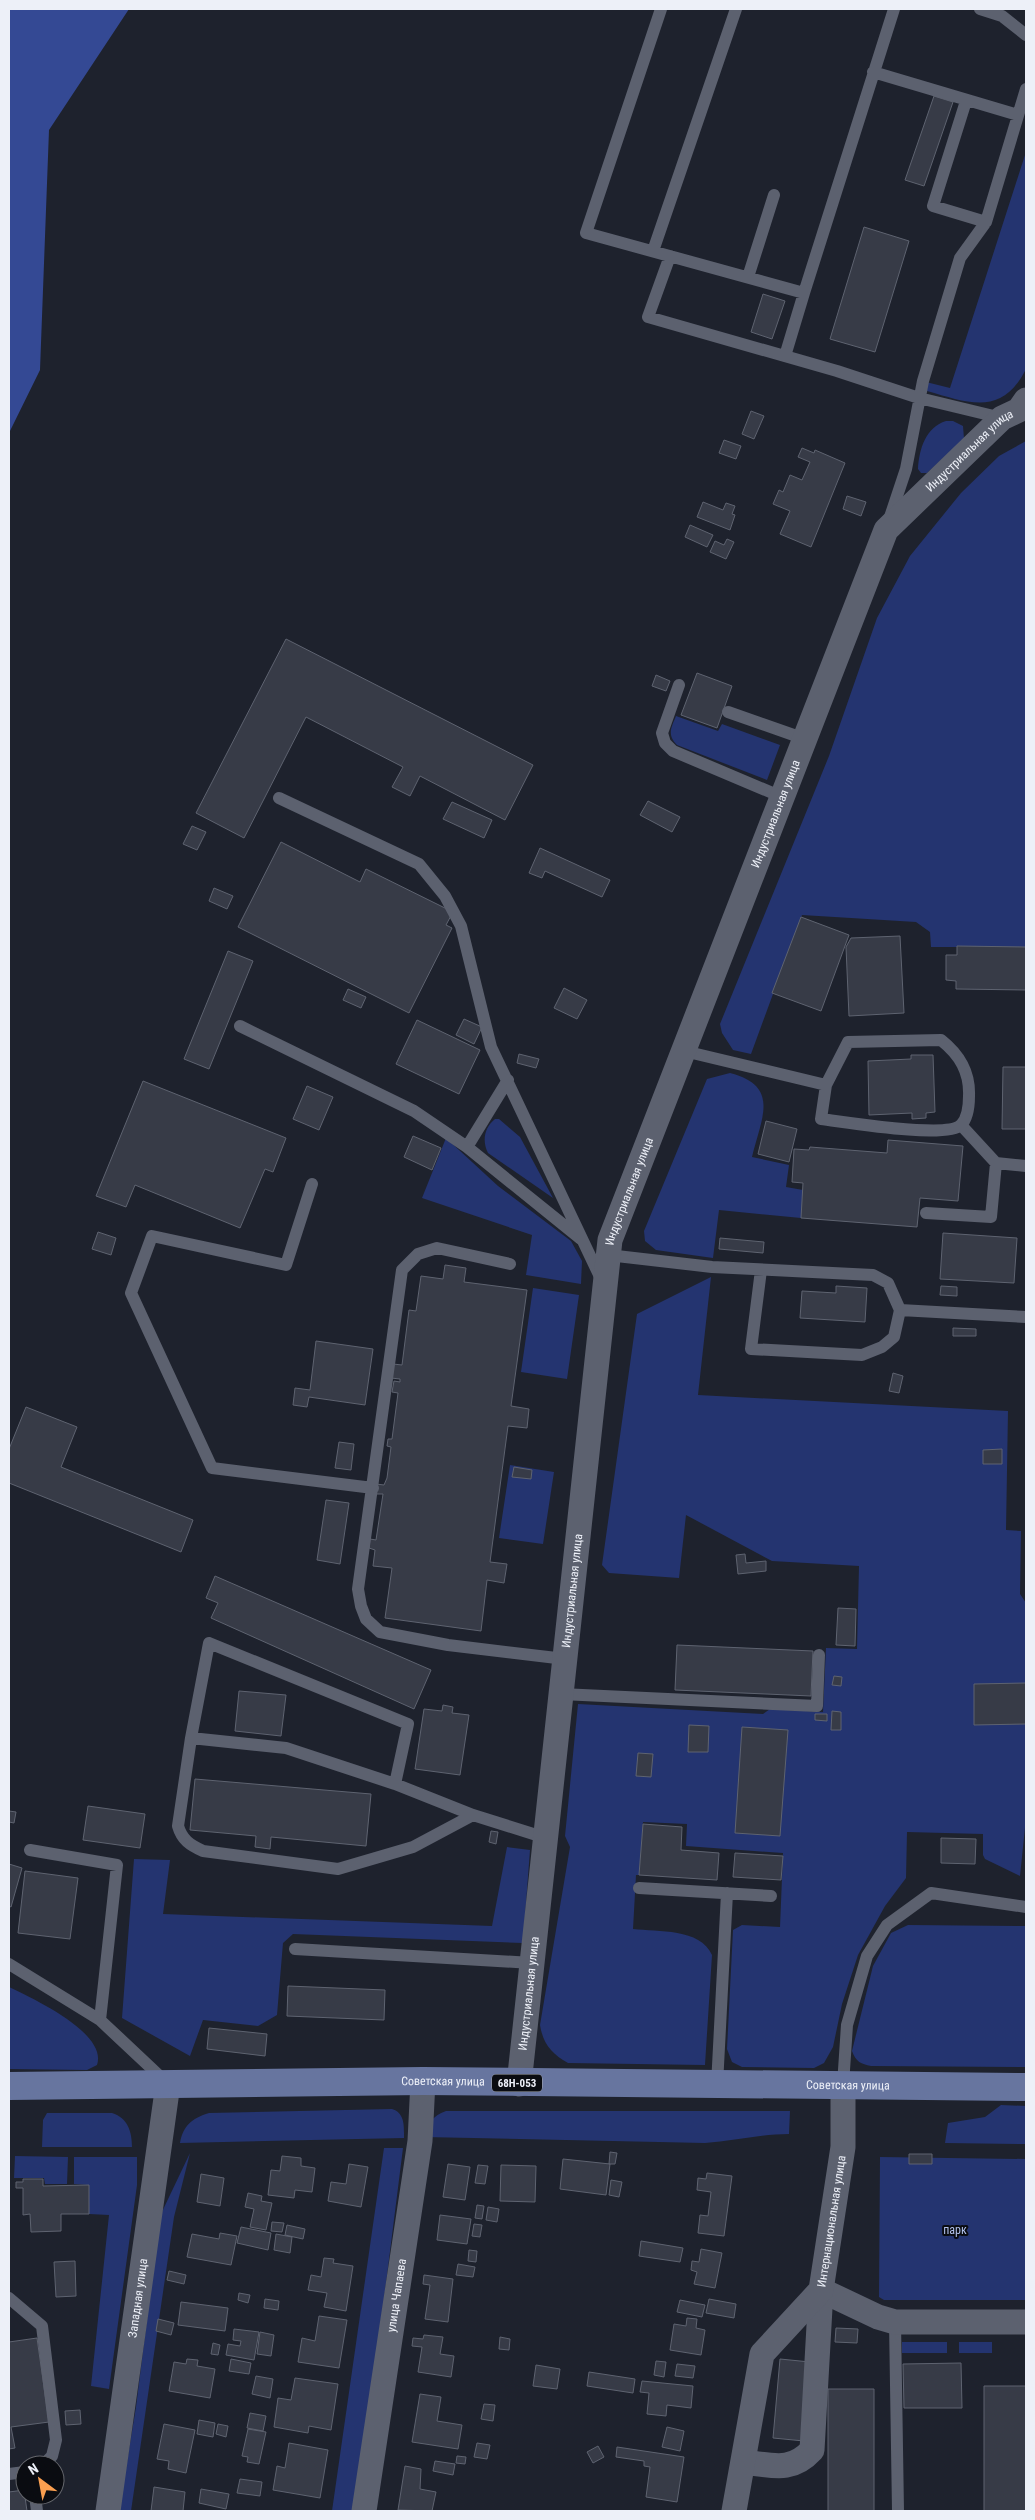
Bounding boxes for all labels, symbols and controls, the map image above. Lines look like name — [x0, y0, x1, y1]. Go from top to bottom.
street label: Индустриальная улица — [923, 407, 1016, 495]
street label: Индустриальная улица — [748, 758, 803, 870]
street label: Индустриальная улица — [602, 1135, 656, 1246]
street label: Индустриальная улица — [559, 1533, 585, 1649]
street label: Индустриальная улица — [516, 1935, 542, 2051]
street label: Советская улица — [401, 2074, 485, 2089]
road number: 68Н-053 — [492, 2074, 542, 2092]
street label: Советская улица — [806, 2078, 890, 2093]
street label: Интернациональная улица — [815, 2154, 849, 2288]
park label: парк — [943, 2223, 967, 2237]
street label: Западная улица — [125, 2257, 150, 2339]
street label: улица Чапаева — [384, 2258, 409, 2333]
north arrow — [15, 2455, 65, 2505]
text: N — [25, 2460, 41, 2478]

